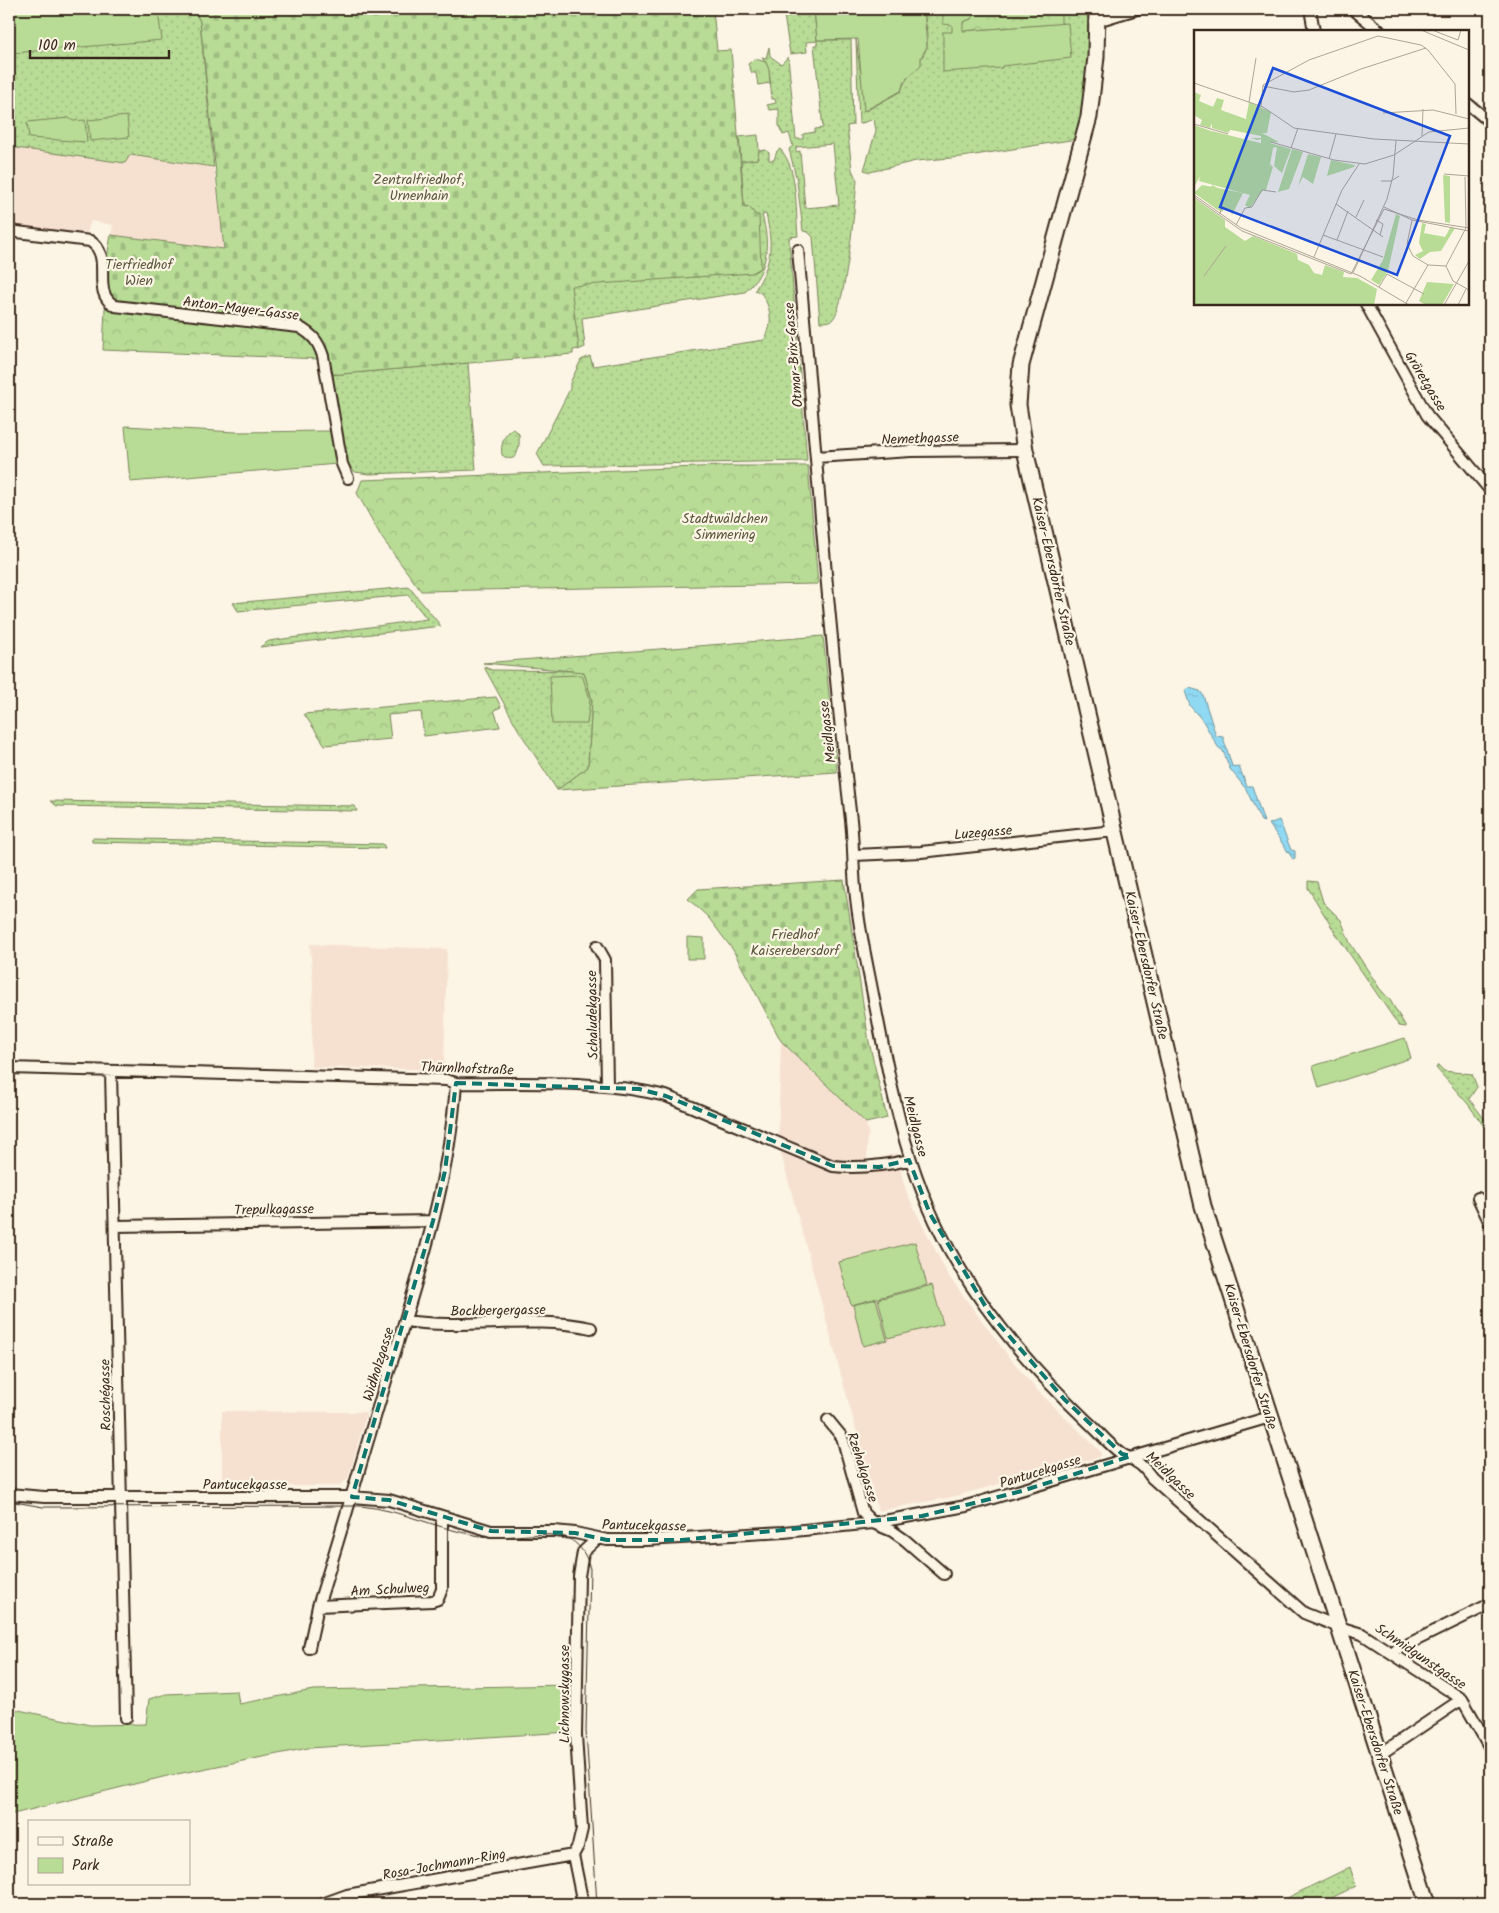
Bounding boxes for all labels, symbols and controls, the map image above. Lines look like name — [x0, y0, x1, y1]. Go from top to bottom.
scale bar — [30, 28, 169, 60]
inset map — [1194, 30, 1469, 305]
text: 100 m — [38, 34, 76, 58]
park label: Zentralfriedhof, Urnenhain — [373, 169, 465, 207]
park label: Tierfriedhof Wien — [105, 254, 174, 292]
street label: Anton-Mayer-Gasse — [182, 291, 301, 327]
street label: Otmar-Brix-Gasse — [778, 301, 810, 408]
street label: Gröretgasse — [1398, 347, 1452, 417]
street label: Nemethgasse — [881, 427, 960, 451]
street label: Kaiser-Ebersdorfer Straße — [1025, 495, 1081, 649]
park label: Stadtwäldchen Simmering — [682, 508, 768, 546]
street label: Meidlgasse — [813, 699, 843, 764]
street label: Luzegasse — [953, 819, 1014, 846]
street label: Kaiser-Ebersdorfer Straße — [1118, 889, 1174, 1043]
park label: Friedhof Kaiserebersdorf — [751, 924, 841, 962]
street label: Schaludekgasse — [581, 970, 605, 1060]
street label: Thürnlhofstraße — [420, 1056, 515, 1082]
street label: Meidlgasse — [897, 1093, 933, 1160]
street label: Trepulkagasse — [234, 1198, 315, 1222]
street label: Kaiser-Ebersdorfer Straße — [1217, 1280, 1283, 1433]
street label: Bockbergergasse — [450, 1299, 547, 1323]
street label: Widholzgasse — [357, 1324, 401, 1404]
street label: Roschégasse — [94, 1358, 118, 1431]
street label: Rzehakgasse — [840, 1429, 884, 1506]
street label: Meidlgasse — [1140, 1446, 1201, 1506]
street label: Pantucekgasse — [997, 1449, 1084, 1495]
street label: Pantucekgasse — [203, 1474, 288, 1496]
street label: Pantucekgasse — [602, 1514, 687, 1538]
street label: Am Schulweg — [350, 1577, 430, 1603]
street label: Schmidgunstgasse — [1370, 1618, 1471, 1696]
street label: Lichnowskygasse — [554, 1644, 576, 1743]
street label: Kaiser-Ebersdorfer Straße — [1341, 1667, 1409, 1819]
legend — [28, 1820, 190, 1886]
text: Straße — [72, 1830, 114, 1854]
street label: Rosa-Jochmann-Ring — [381, 1843, 508, 1887]
text: Park — [72, 1854, 100, 1878]

